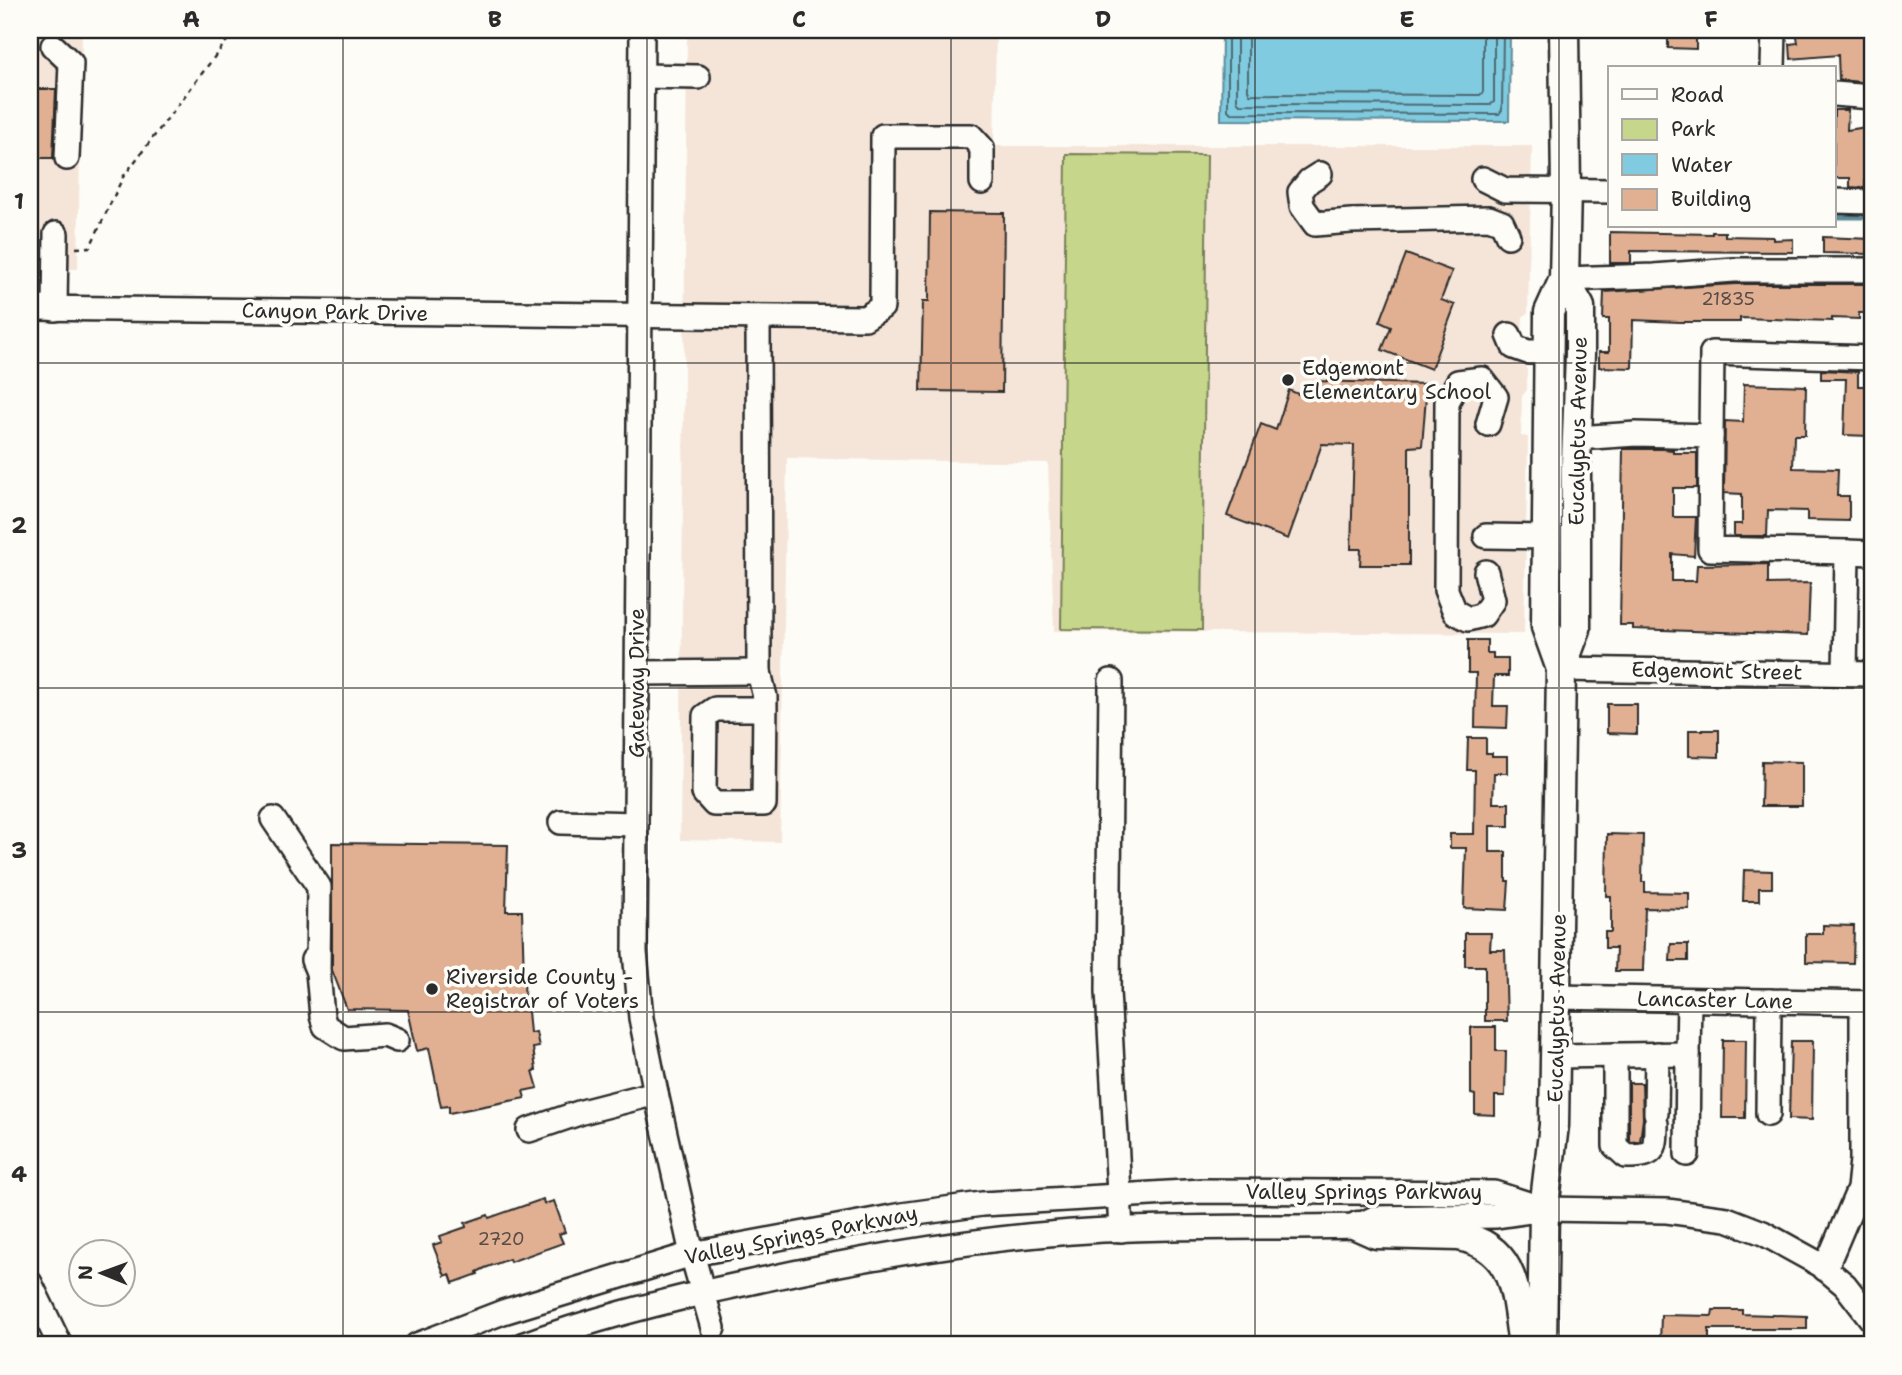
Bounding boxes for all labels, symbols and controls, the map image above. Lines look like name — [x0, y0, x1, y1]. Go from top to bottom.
text: A — [182, 4, 200, 34]
text: B — [488, 4, 502, 34]
text: C — [792, 4, 806, 34]
text: D — [1095, 4, 1111, 34]
text: E — [1399, 4, 1415, 34]
text: F — [1704, 4, 1718, 34]
legend — [1608, 66, 1836, 228]
text: Road — [1671, 81, 1724, 109]
text: Park — [1671, 115, 1716, 143]
text: Water — [1671, 151, 1733, 179]
text: Building — [1671, 185, 1751, 213]
text: 1 — [14, 186, 24, 216]
house number: 21835 — [1701, 287, 1755, 311]
street label: Canyon Park Drive — [241, 296, 429, 328]
street label: Eucalyptus Avenue — [1562, 336, 1594, 526]
place label: Edgemont Elementary School — [1302, 354, 1492, 406]
marker: Edgemont Elementary School — [1280, 372, 1296, 388]
text: 2 — [11, 510, 27, 540]
street label: Gateway Drive — [623, 608, 651, 758]
street label: Edgemont Street — [1631, 656, 1803, 686]
text: 3 — [11, 835, 27, 865]
street label: Eucalyptus Avenue — [1541, 913, 1573, 1103]
place label: Riverside County - Registrar of Voters — [446, 963, 639, 1015]
marker: Riverside County - Registrar of Voters — [424, 981, 440, 997]
street label: Lancaster Lane — [1637, 985, 1793, 1015]
text: 4 — [11, 1159, 27, 1189]
street label: Valley Springs Parkway — [1246, 1178, 1482, 1206]
street label: Valley Springs Parkway — [682, 1199, 920, 1271]
house number: 2720 — [477, 1227, 525, 1251]
north arrow — [66, 1238, 136, 1308]
text: N — [73, 1265, 98, 1280]

